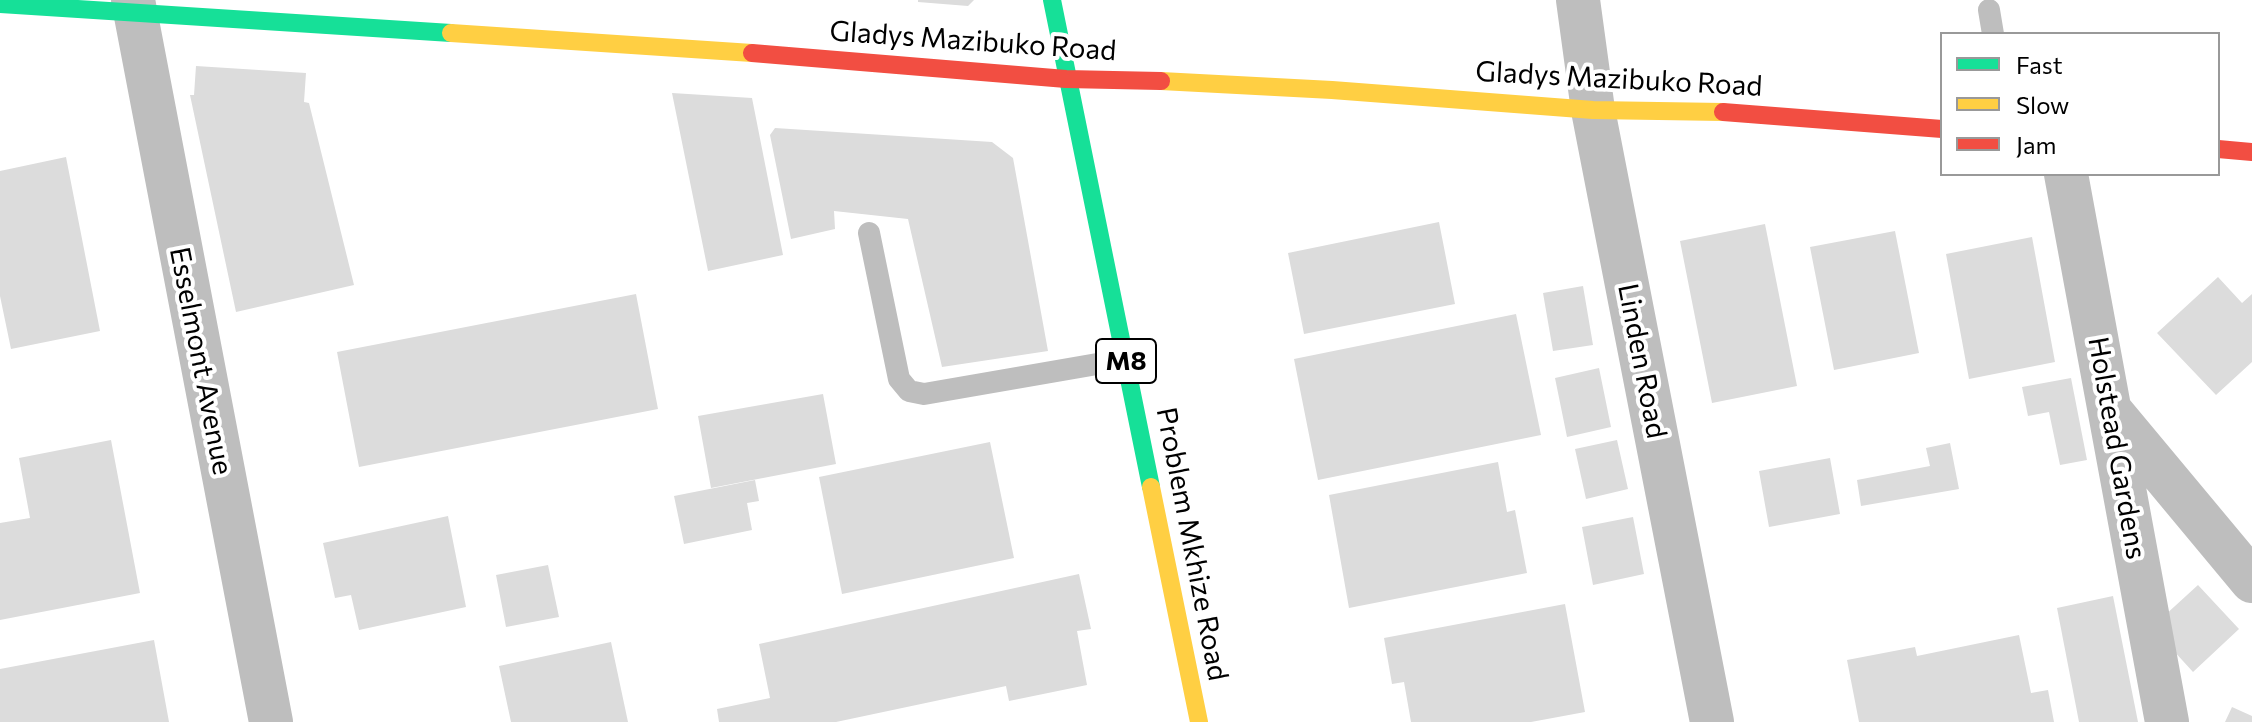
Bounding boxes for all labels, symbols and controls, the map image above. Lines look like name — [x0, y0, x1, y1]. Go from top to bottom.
street label: Gladys Mazibuko Road — [828, 14, 1118, 68]
legend — [1940, 32, 2220, 176]
text: Fast — [2016, 50, 2063, 79]
street label: Gladys Mazibuko Road — [1475, 55, 1763, 103]
text: Slow — [2016, 90, 2069, 119]
text: Jam — [2016, 130, 2056, 159]
street label: Esselmont Avenue — [162, 244, 240, 478]
street label: Linden Road — [1611, 281, 1673, 441]
street label: Holstead Gardens — [2081, 334, 2153, 562]
road number: M8 — [1096, 339, 1156, 383]
street label: Problem Mkhize Road — [1149, 404, 1235, 684]

